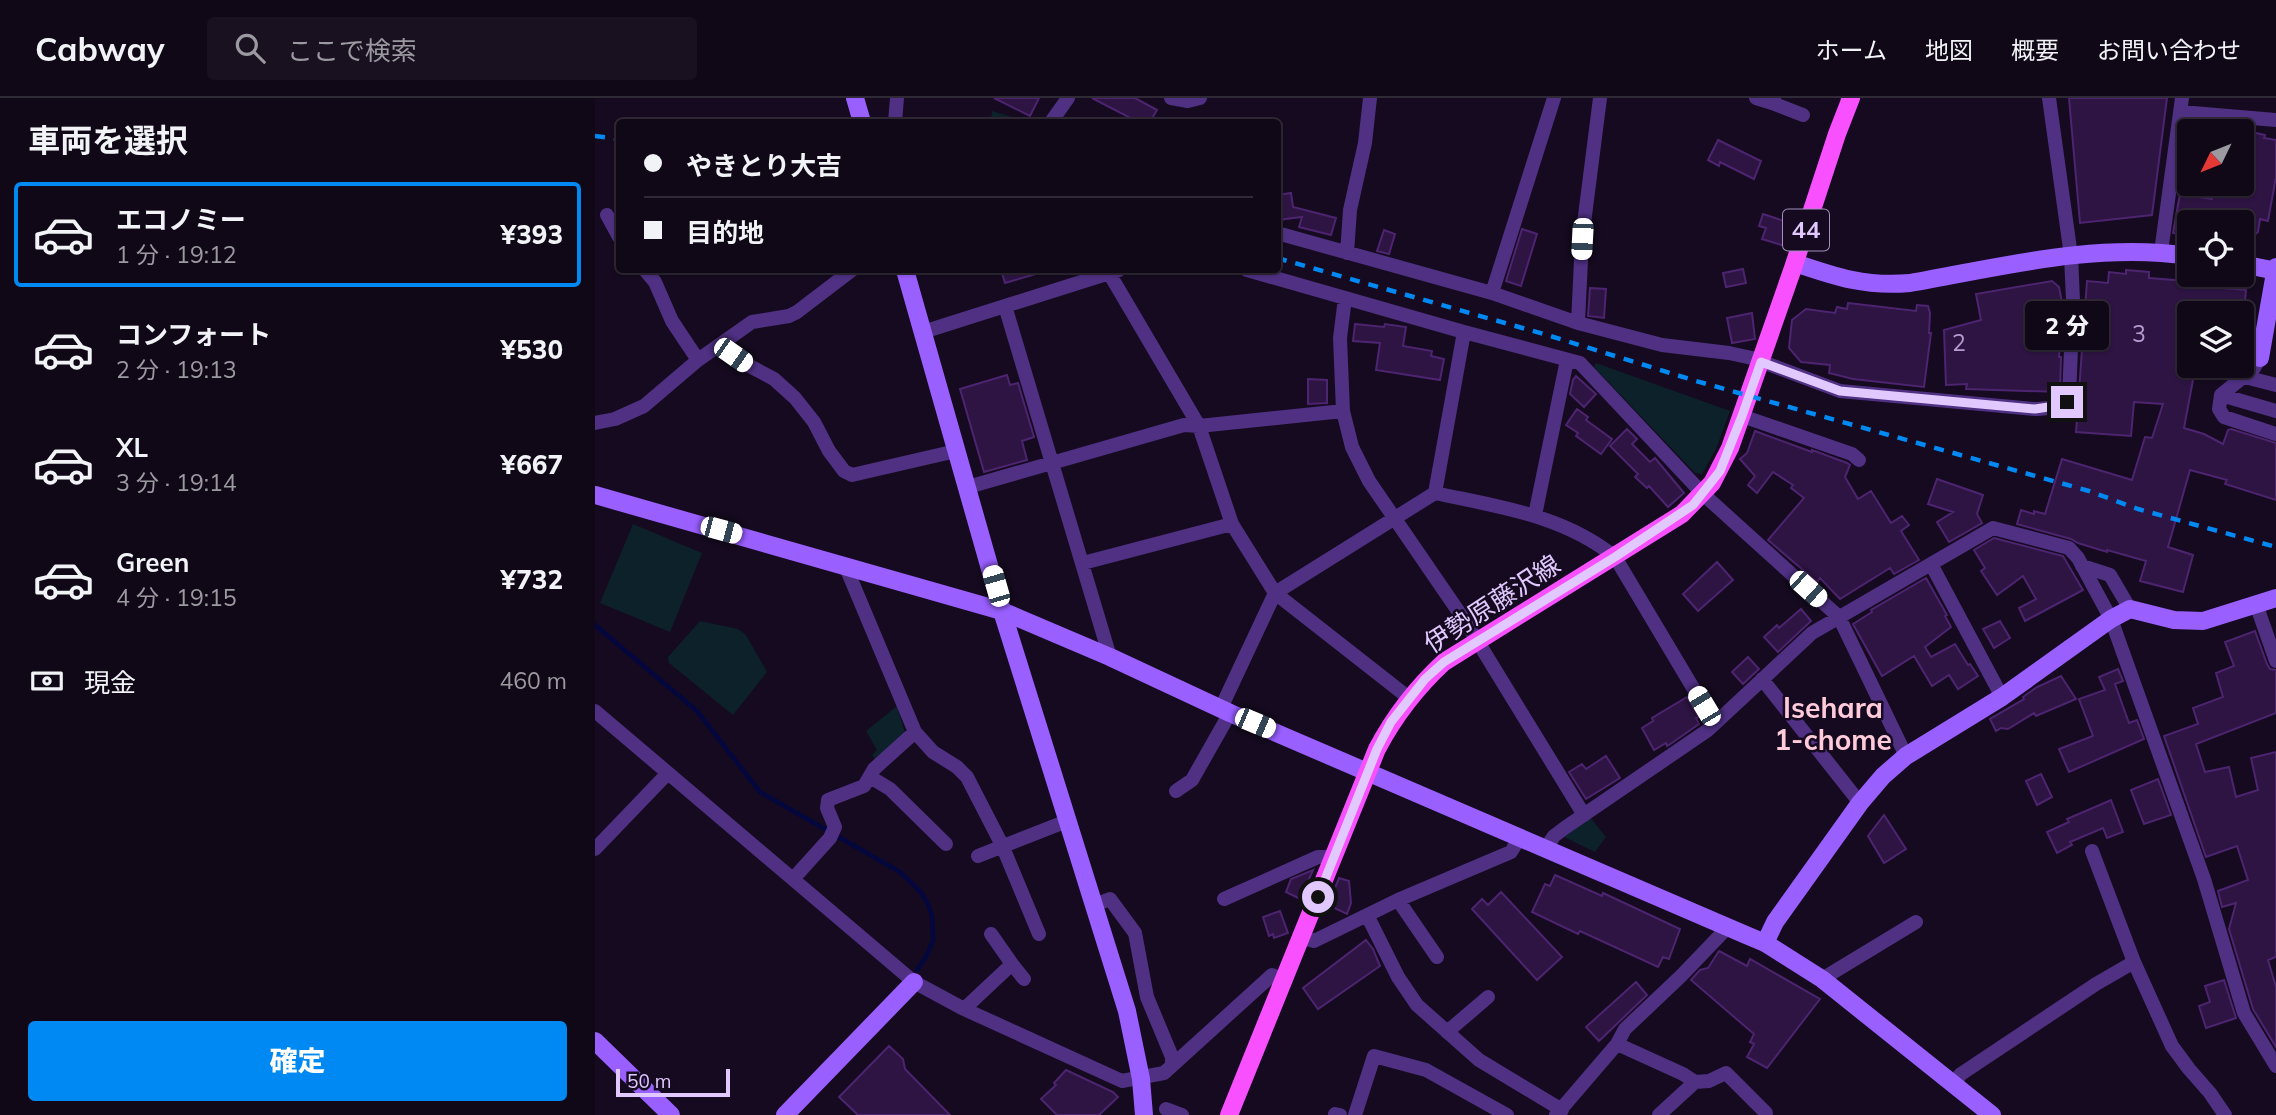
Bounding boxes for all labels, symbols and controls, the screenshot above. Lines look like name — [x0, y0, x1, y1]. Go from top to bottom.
search box — [207, 17, 697, 80]
text: Cabway — [35, 28, 165, 69]
icon: search — [231, 29, 269, 67]
text: ここで検索 — [287, 34, 417, 67]
text: ホーム — [1816, 35, 1887, 65]
text: 地図 — [1925, 35, 1973, 65]
text: 概要 — [2011, 35, 2059, 65]
text: お問い合わせ — [2097, 35, 2241, 65]
north arrow — [2177, 119, 2254, 196]
map controls — [2177, 119, 2254, 378]
text: 車両を選択 — [28, 120, 188, 160]
text: やきとり大吉 — [686, 149, 842, 182]
icon: car — [32, 203, 95, 266]
text: エコノミー — [116, 203, 246, 236]
road number: 44 — [1783, 210, 1829, 250]
button: locate — [2177, 210, 2254, 287]
text: 目的地 — [686, 216, 764, 249]
car — [1571, 217, 1594, 261]
text: ¥393 — [501, 218, 563, 251]
text: 1 分 · 19:12 — [116, 240, 237, 269]
callout: 2 分 — [2025, 300, 2109, 350]
button: layers — [2177, 301, 2254, 378]
text: 2 分 — [2045, 311, 2089, 340]
icon: car — [32, 318, 95, 381]
text: コンフォート — [116, 318, 271, 351]
house number: 3 — [2132, 319, 2146, 348]
house number: 2 — [1952, 328, 1966, 357]
text: ¥530 — [501, 333, 563, 366]
car — [710, 334, 757, 376]
text: 2 分 · 19:13 — [116, 355, 237, 384]
route end — [2051, 386, 2083, 418]
text: XL — [116, 431, 148, 464]
icon: car — [32, 433, 95, 496]
text: ¥667 — [501, 448, 563, 481]
text: 3 分 · 19:14 — [116, 468, 237, 497]
car — [698, 514, 745, 546]
text: Green — [116, 546, 189, 579]
street label: 伊勢原藤沢線 — [1417, 547, 1566, 660]
icon: car — [32, 548, 95, 611]
text: ¥732 — [501, 563, 563, 596]
car — [981, 563, 1012, 609]
car — [1786, 567, 1831, 611]
text: 4 分 · 19:15 — [116, 583, 237, 612]
icon: cash — [28, 662, 66, 700]
text: 現金 — [84, 666, 136, 699]
text: 460 m — [499, 666, 567, 695]
car — [1685, 683, 1724, 729]
district label: Isehara 1-chome — [1774, 690, 1892, 757]
car — [1232, 705, 1279, 741]
route start — [1302, 881, 1334, 913]
button: 確定 — [28, 1021, 567, 1101]
scale bar — [616, 1066, 730, 1098]
text: 50 m — [627, 1069, 671, 1093]

